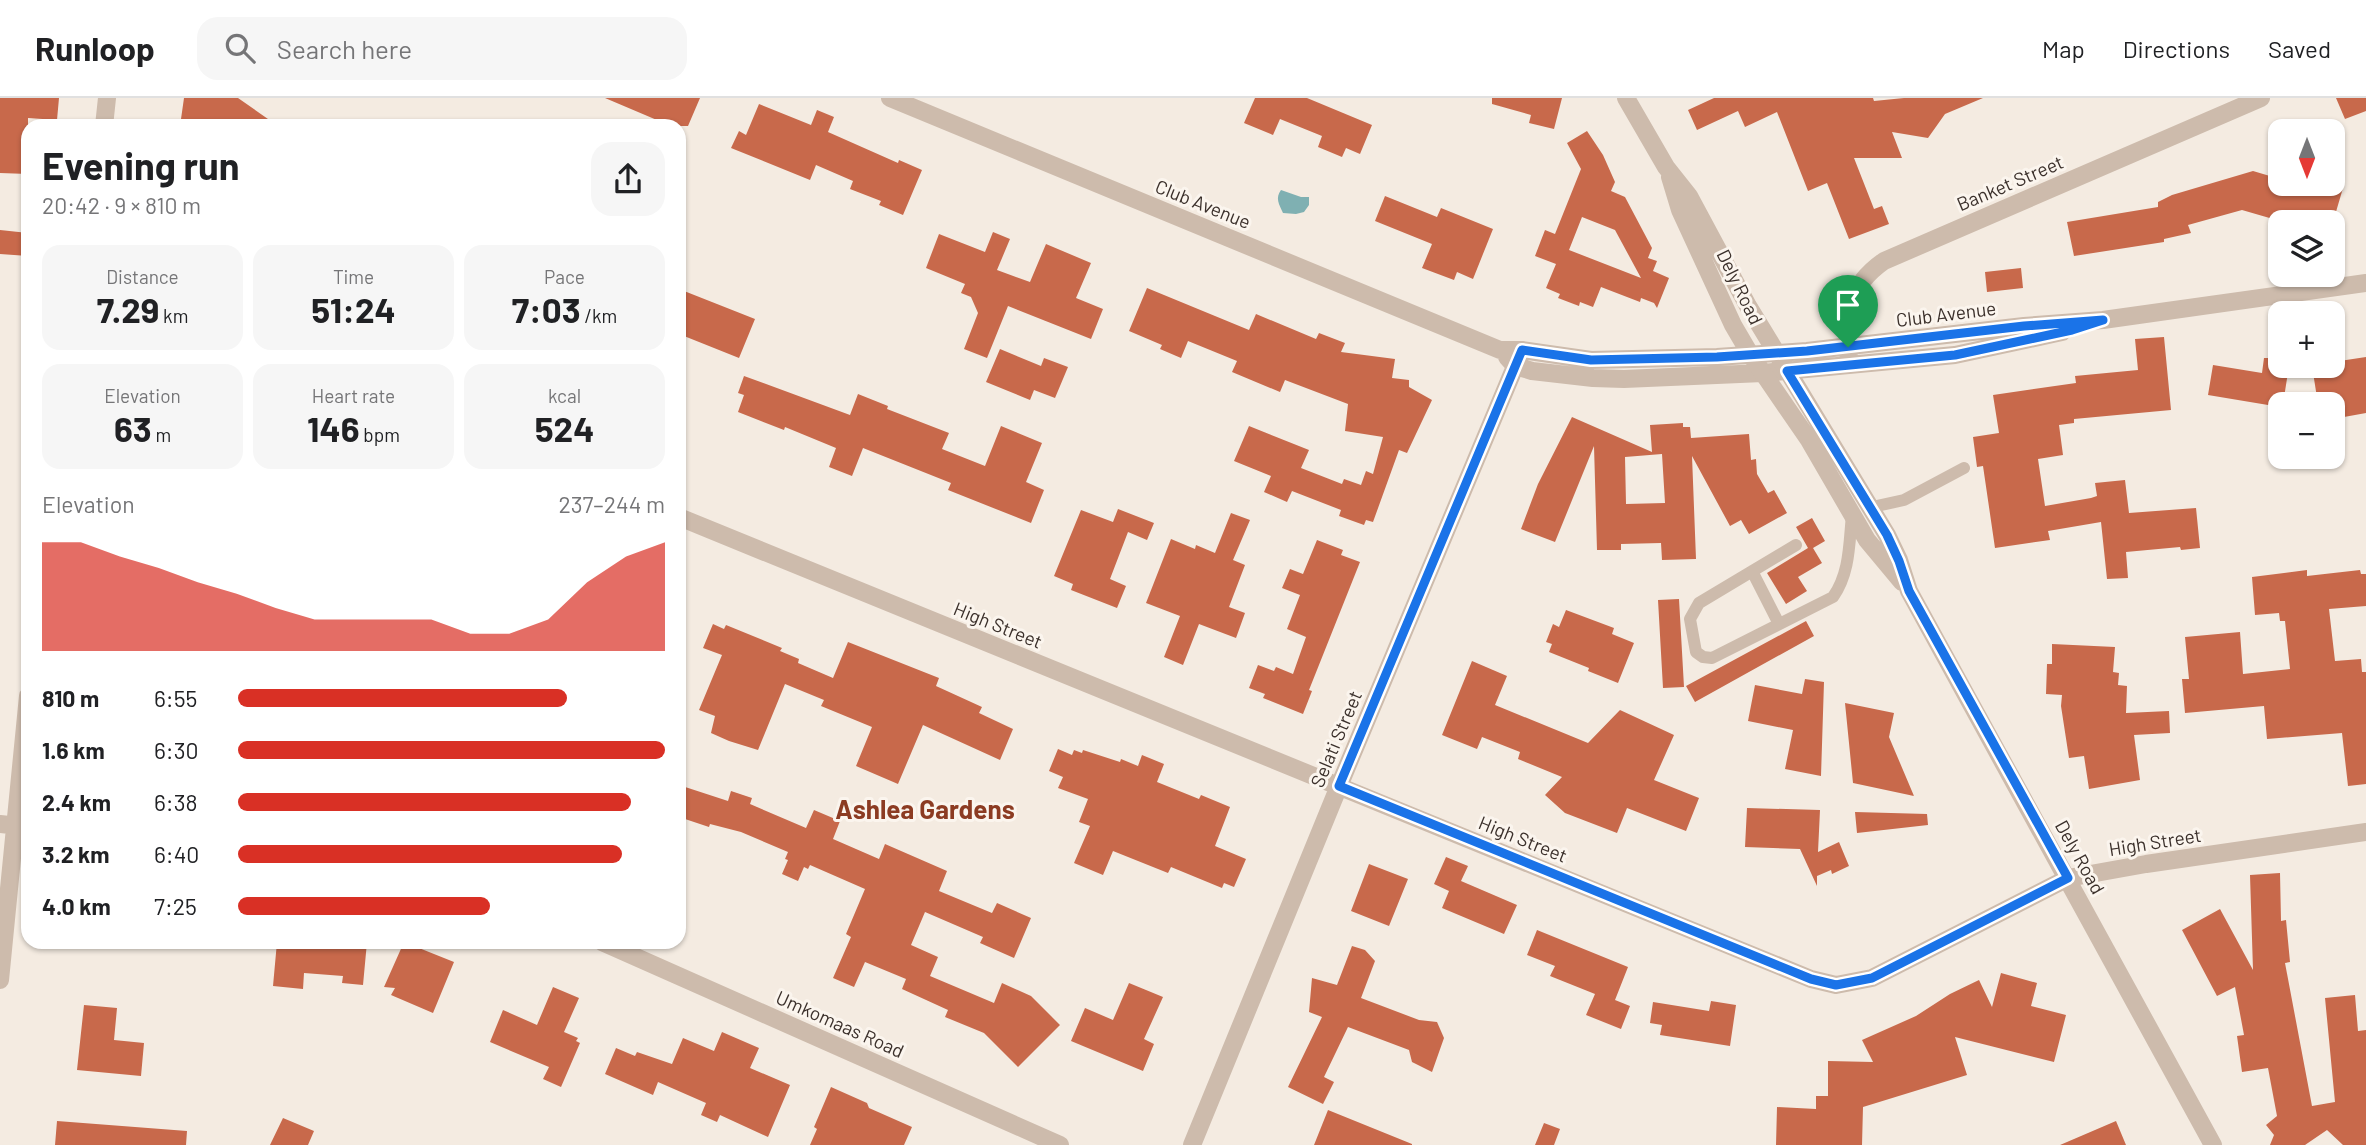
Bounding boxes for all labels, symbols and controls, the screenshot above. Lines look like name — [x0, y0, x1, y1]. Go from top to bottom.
search box — [197, 17, 687, 80]
text: Runloop — [35, 28, 155, 68]
icon: search — [221, 29, 259, 67]
text: Search here — [277, 33, 412, 64]
text: Map — [2042, 34, 2085, 63]
text: Directions — [2123, 34, 2230, 63]
text: Saved — [2268, 34, 2331, 63]
north arrow — [2268, 119, 2345, 196]
map controls — [2268, 119, 2345, 469]
text: Evening run — [42, 142, 240, 188]
button: share — [591, 142, 665, 216]
street label: Banket Street — [1953, 150, 2067, 215]
street label: Club Avenue — [1152, 174, 1254, 233]
text: 20:42 · 9 × 810 m — [42, 191, 201, 219]
button: layers — [2268, 210, 2345, 287]
street label: Dely Road — [1712, 245, 1768, 328]
text: Distance — [106, 265, 179, 288]
text: Time — [333, 265, 374, 288]
text: Pace — [544, 265, 585, 288]
pin — [1818, 275, 1878, 347]
icon: arrive — [1829, 286, 1867, 324]
text: 7.29 — [97, 288, 159, 330]
text: 51:24 — [311, 288, 396, 330]
text: 7:03 — [512, 288, 581, 330]
street label: Club Avenue — [1895, 296, 1997, 331]
button: + — [2268, 301, 2345, 378]
text: km — [159, 304, 188, 327]
text: /km — [581, 304, 617, 327]
text: Elevation — [104, 384, 181, 407]
text: Heart rate — [312, 384, 395, 407]
text: kcal — [548, 384, 581, 407]
button: − — [2268, 392, 2345, 469]
text: 63 — [114, 407, 152, 449]
text: 146 — [307, 407, 359, 449]
text: 524 — [535, 407, 594, 449]
text: m — [152, 423, 171, 446]
text: bpm — [359, 423, 400, 446]
text: Elevation — [42, 490, 135, 518]
text: 237–244 m — [558, 490, 665, 518]
street label: High Street — [951, 596, 1046, 653]
text: 810 m — [42, 684, 99, 712]
text: 6:55 — [154, 684, 197, 712]
street label: Selati Street — [1305, 687, 1366, 791]
text: 1.6 km — [42, 736, 105, 764]
text: 6:30 — [154, 736, 198, 764]
text: 2.4 km — [42, 788, 111, 816]
text: 6:38 — [154, 788, 197, 816]
district label: Ashlea Gardens — [835, 793, 1015, 824]
street label: High Street — [1476, 810, 1571, 867]
street label: Dely Road — [2051, 816, 2110, 898]
street label: High Street — [2107, 823, 2203, 860]
text: 3.2 km — [42, 840, 110, 868]
text: 6:40 — [154, 840, 199, 868]
text: 4.0 km — [42, 892, 111, 920]
text: 7:25 — [154, 892, 197, 920]
street label: Umkomaas Road — [773, 985, 908, 1062]

